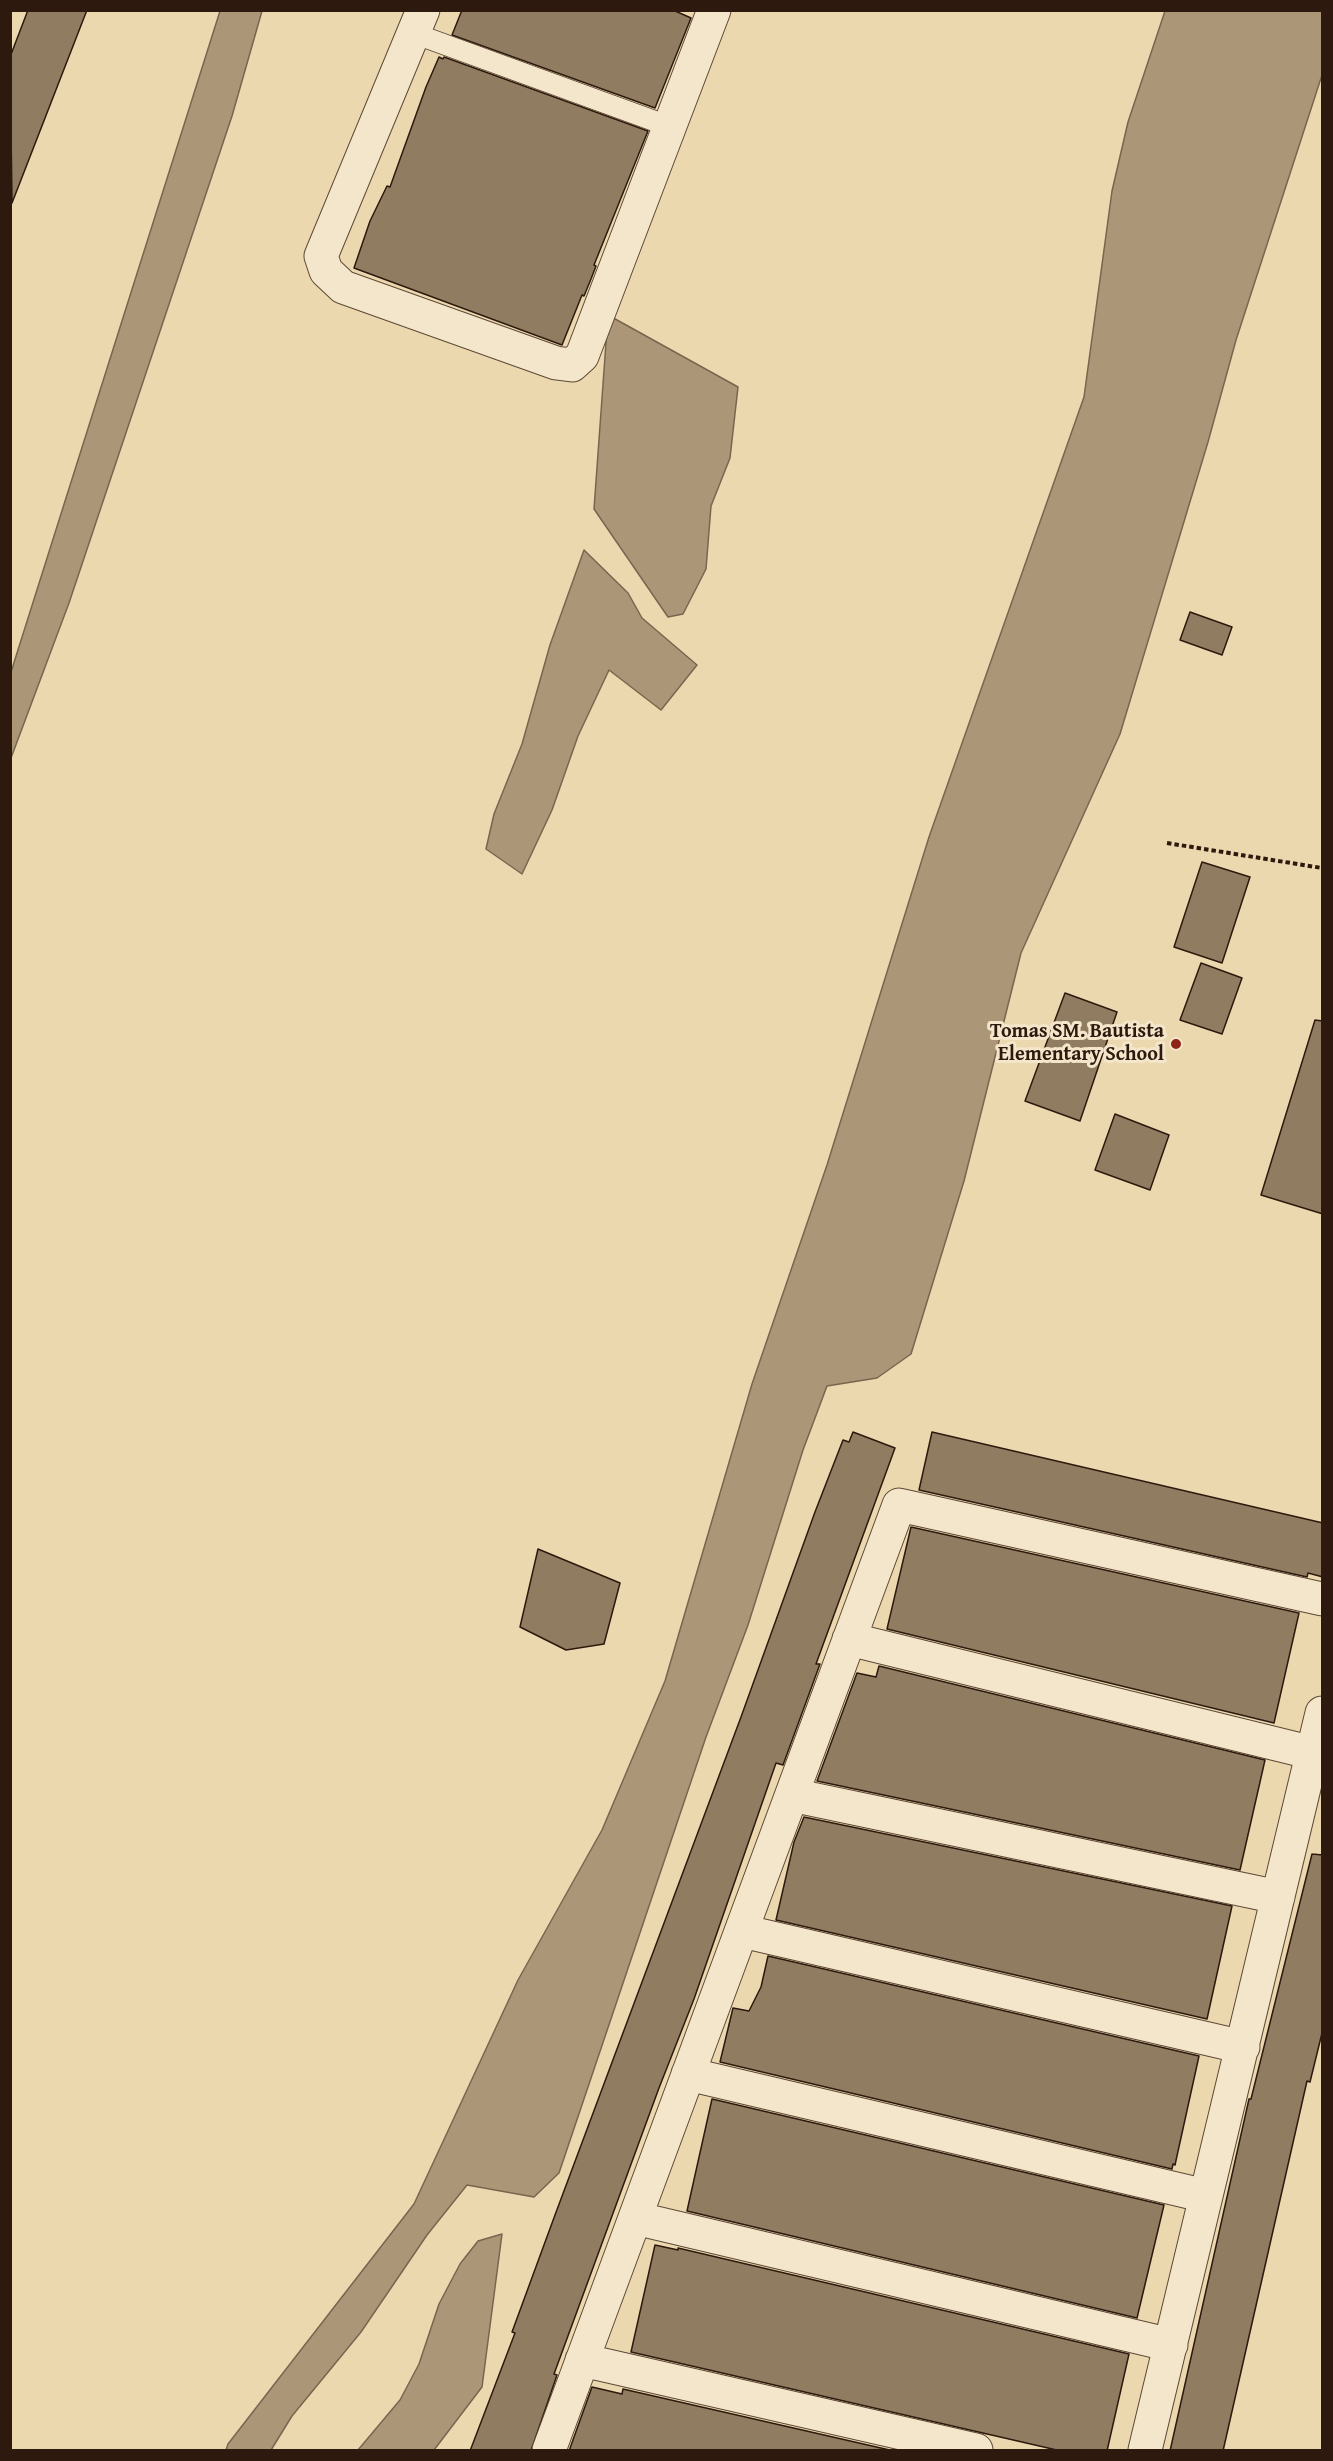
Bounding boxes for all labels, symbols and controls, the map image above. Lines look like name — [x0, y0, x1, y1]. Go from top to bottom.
place label: Tomas SM. Bautista Elementary School — [990, 1020, 1164, 1067]
marker: Tomas SM. Bautista Elementary School — [1169, 1037, 1183, 1051]

